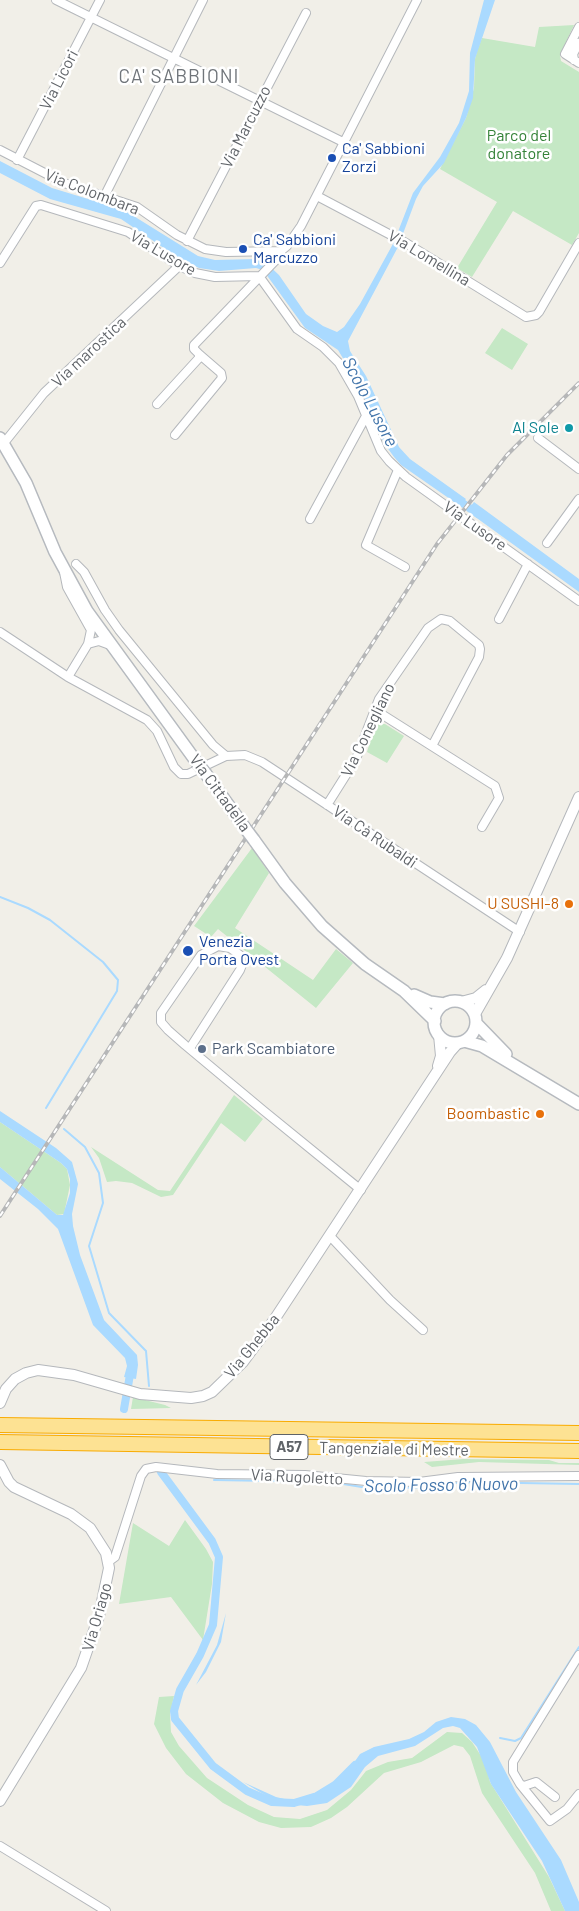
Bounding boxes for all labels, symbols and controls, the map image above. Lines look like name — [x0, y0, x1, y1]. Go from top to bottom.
street label: Via Licori — [36, 47, 82, 113]
district label: CA' SABBIONI — [117, 66, 241, 88]
street label: Via Marcuzzo — [217, 83, 275, 171]
park label: Parco del donatore — [487, 126, 551, 164]
place label: Ca' Sabbioni Zorzi — [342, 139, 425, 177]
marker: Ca' Sabbioni Zorzi — [326, 152, 338, 164]
street label: Via Colombara — [42, 165, 142, 219]
street label: Via Lusore — [126, 226, 200, 280]
street label: Via Lomellina — [384, 226, 474, 290]
place label: Ca' Sabbioni Marcuzzo — [253, 230, 336, 268]
marker: Ca' Sabbioni Marcuzzo — [237, 243, 249, 255]
street label: Via marostica — [48, 313, 130, 391]
water label: Scolo Lusore — [337, 353, 403, 451]
place label: Al Sole — [512, 418, 559, 438]
marker: Al Sole — [563, 422, 575, 434]
street label: Via Lusore — [439, 497, 511, 555]
street label: Via Conegliano — [337, 680, 399, 780]
street label: Via Cittadella — [185, 750, 255, 836]
street label: Via Cà Rubaldi — [329, 802, 421, 872]
place label: U SUSHI-8 — [487, 894, 559, 914]
marker: U SUSHI-8 — [563, 898, 575, 910]
place label: Venezia Porta Ovest — [199, 932, 279, 970]
marker: Venezia Porta Ovest — [181, 944, 195, 958]
place label: Park Scambiatore — [212, 1039, 335, 1059]
marker: Park Scambiatore — [196, 1043, 208, 1055]
place label: Boombastic — [446, 1104, 530, 1124]
marker: Boombastic — [534, 1108, 546, 1120]
street label: Via Ghebba — [220, 1310, 284, 1382]
road number: A57 — [270, 1434, 308, 1460]
street label: Tangenziale di Mestre — [319, 1438, 469, 1460]
street label: Via Rugoletto — [250, 1465, 344, 1489]
water label: Scolo Fosso 6 Nuovo — [364, 1473, 518, 1497]
street label: Via Oriago — [78, 1581, 116, 1653]

